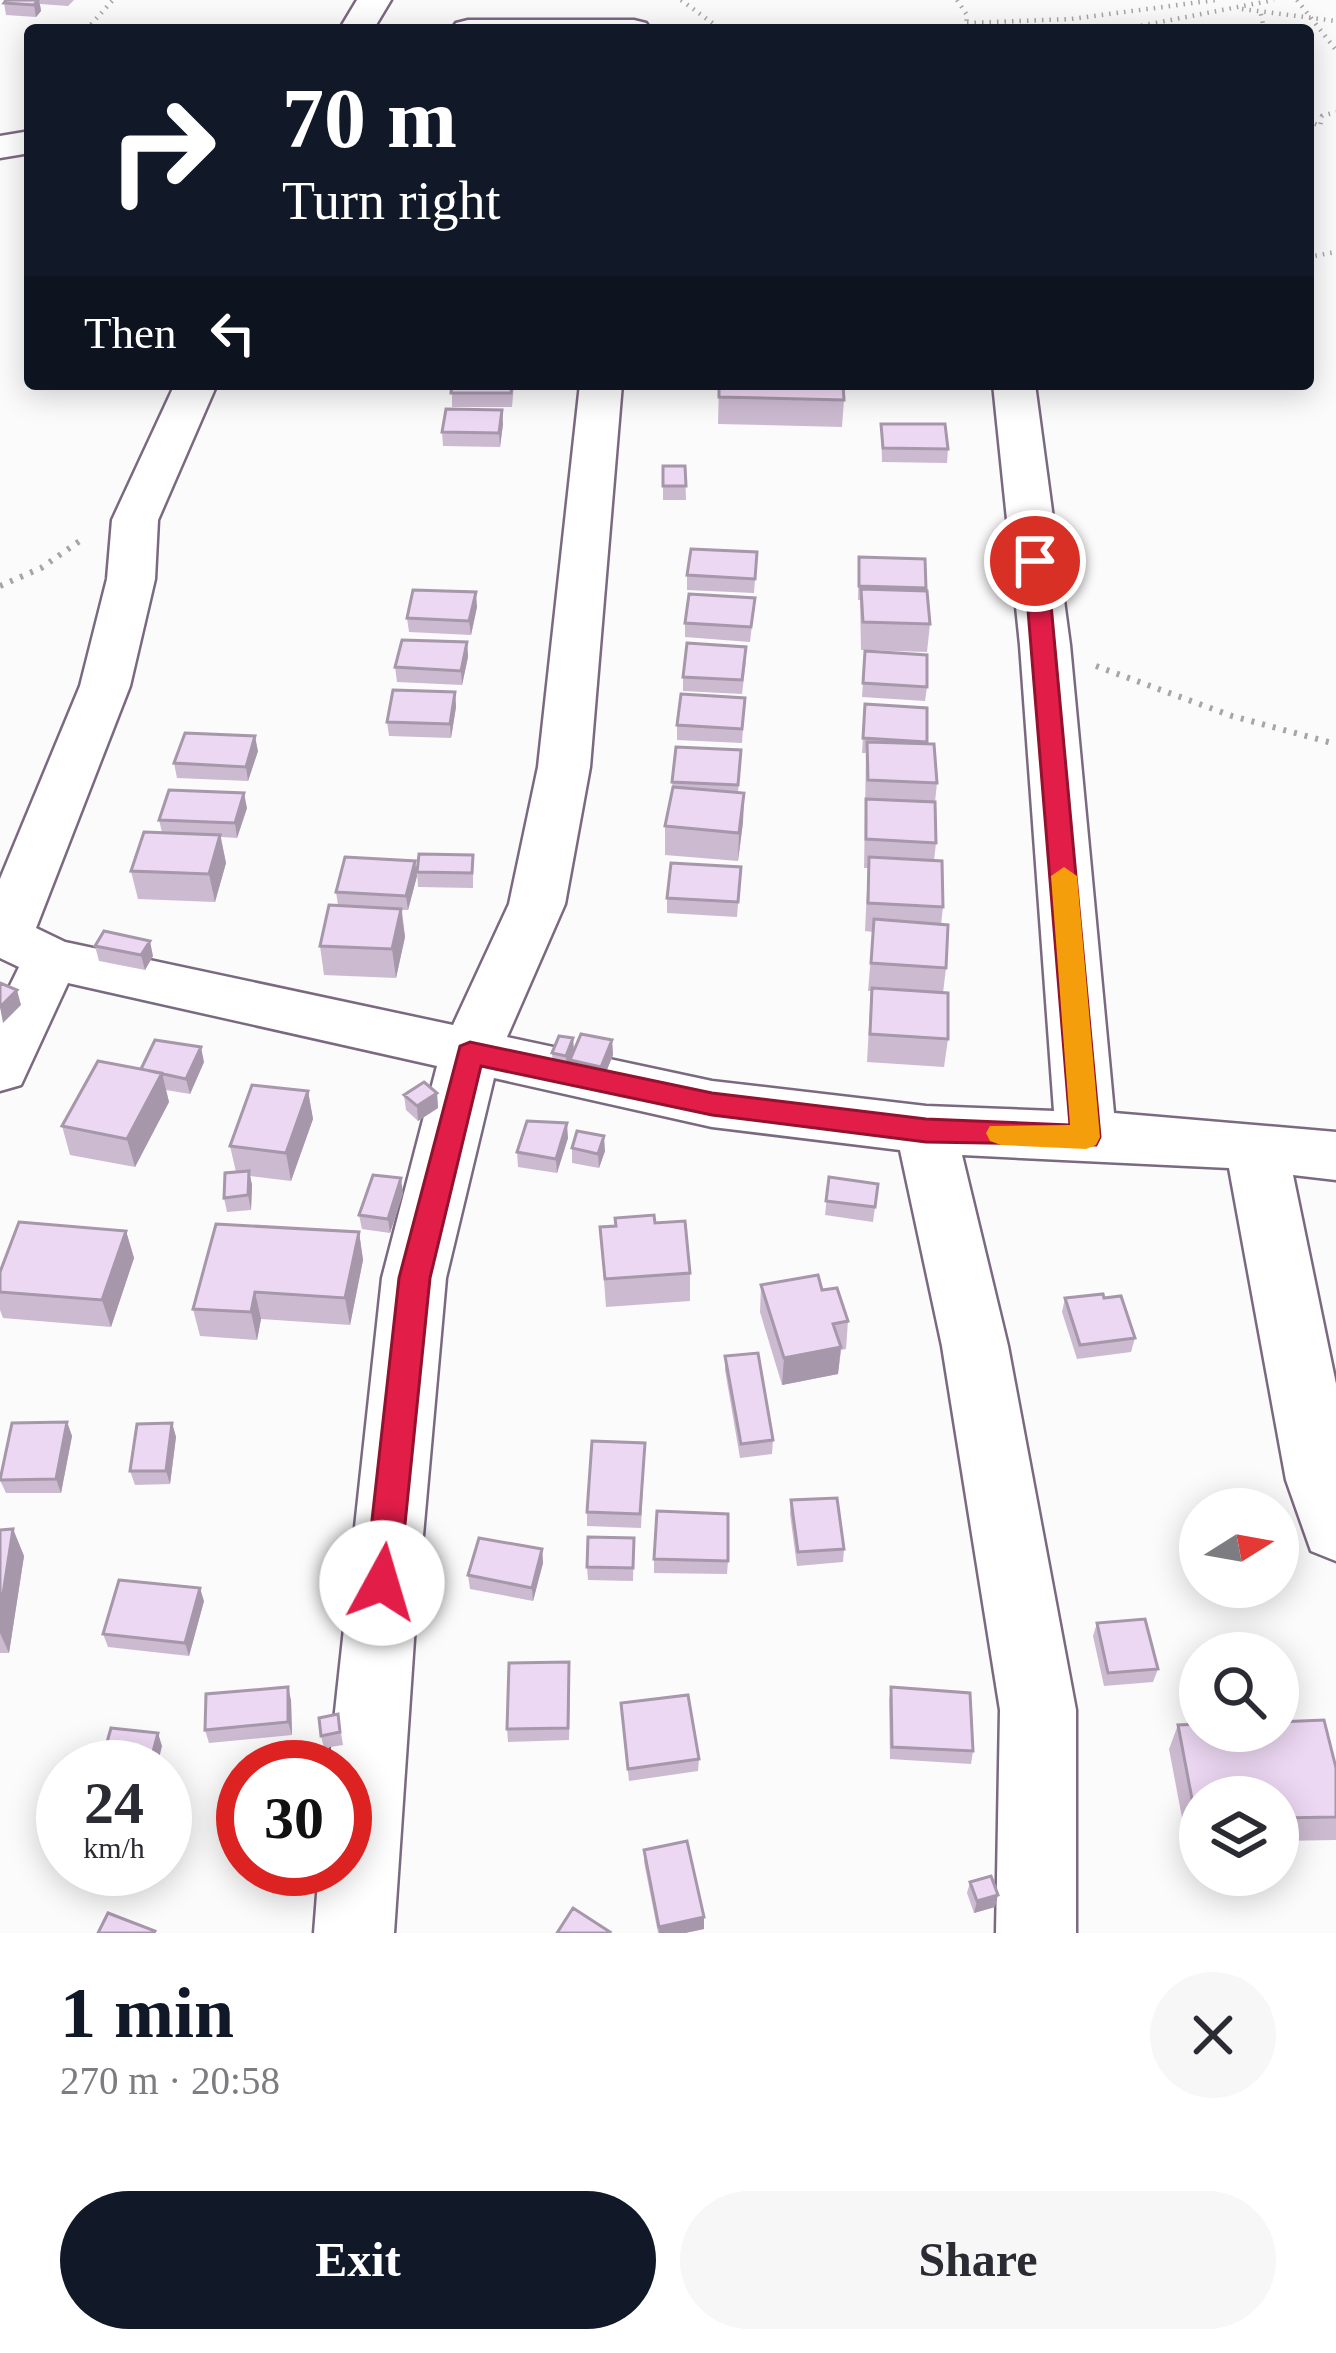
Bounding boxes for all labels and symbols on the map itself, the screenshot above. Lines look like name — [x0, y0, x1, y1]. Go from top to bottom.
pin — [984, 510, 1086, 612]
north arrow — [1179, 1488, 1299, 1608]
position arrow — [319, 1520, 445, 1646]
speed limit sign: 30 — [216, 1740, 372, 1896]

